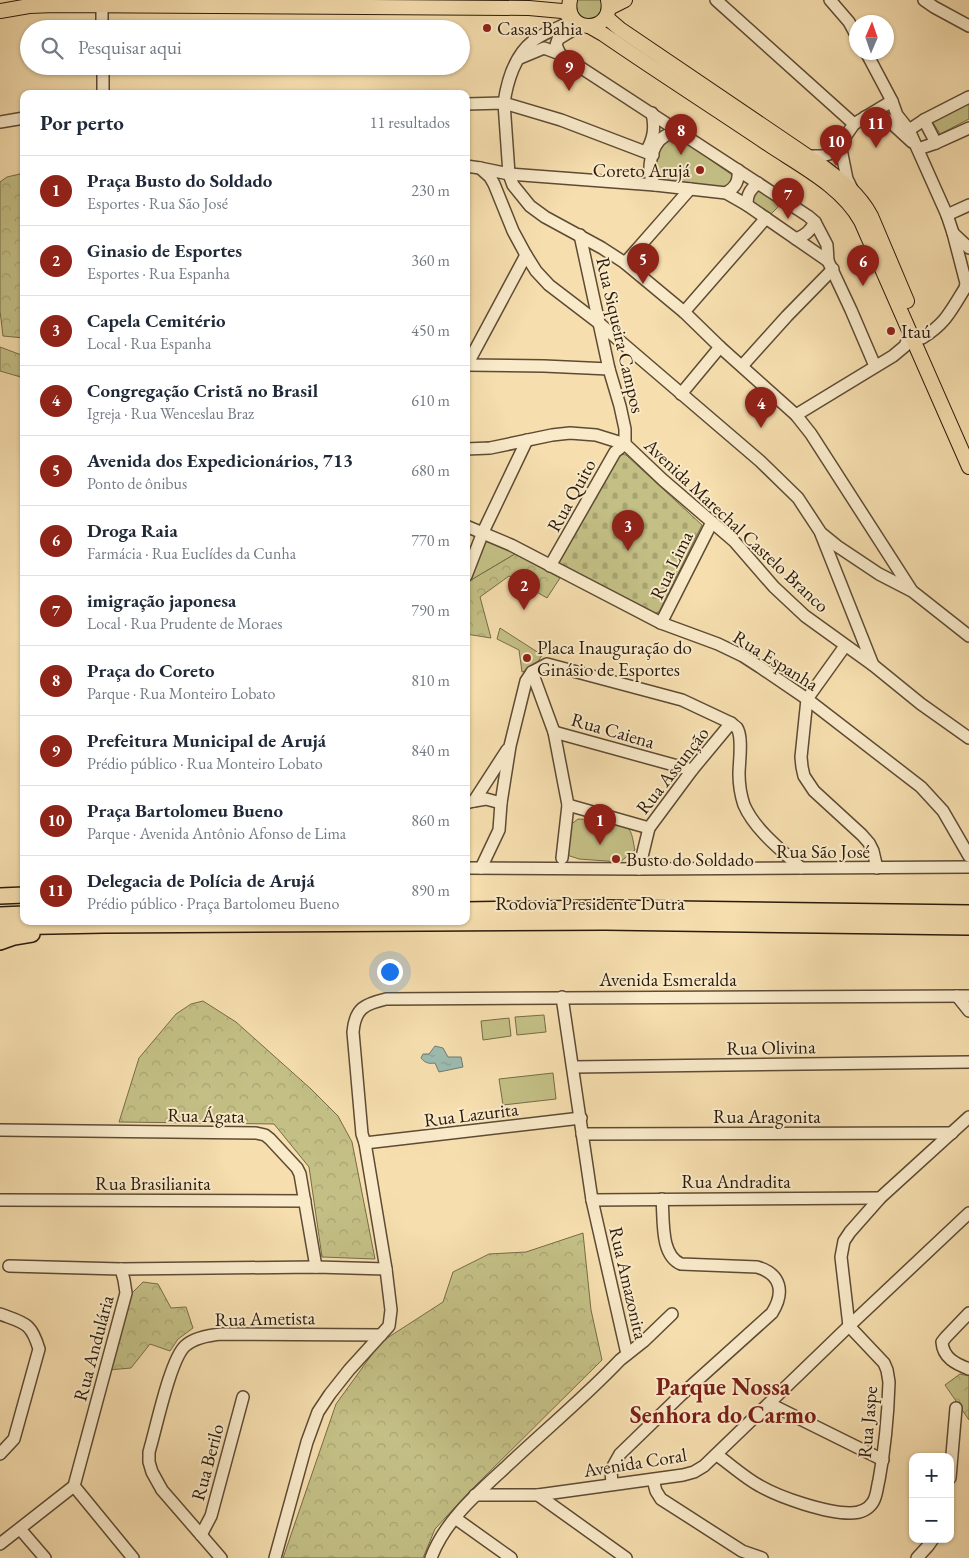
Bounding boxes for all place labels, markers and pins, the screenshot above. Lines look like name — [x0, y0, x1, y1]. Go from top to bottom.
place label: Casas Bahia — [497, 16, 583, 41]
marker: Casas Bahia — [481, 22, 493, 34]
pin: 9 — [553, 50, 585, 91]
pin: 11 — [860, 107, 892, 148]
pin: 8 — [665, 114, 697, 155]
pin: 10 — [820, 125, 852, 166]
place label: Coreto Arujá — [593, 158, 690, 183]
marker: Coreto Arujá — [694, 164, 706, 176]
pin: 7 — [772, 178, 804, 219]
pin: 5 — [627, 243, 659, 284]
pin: 6 — [847, 245, 879, 286]
place label: Itaú — [901, 319, 931, 344]
marker: Itaú — [885, 325, 897, 337]
pin: 4 — [745, 387, 777, 428]
pin: 3 — [612, 510, 644, 551]
pin: 2 — [508, 569, 540, 610]
place label: Placa Inauguração do Ginásio de Esportes — [537, 635, 692, 682]
marker: Placa Inauguração do Ginásio de Esportes — [521, 652, 533, 664]
pin: 1 — [584, 804, 616, 845]
place label: Busto do Soldado — [626, 847, 754, 872]
marker: Busto do Soldado — [610, 853, 622, 865]

